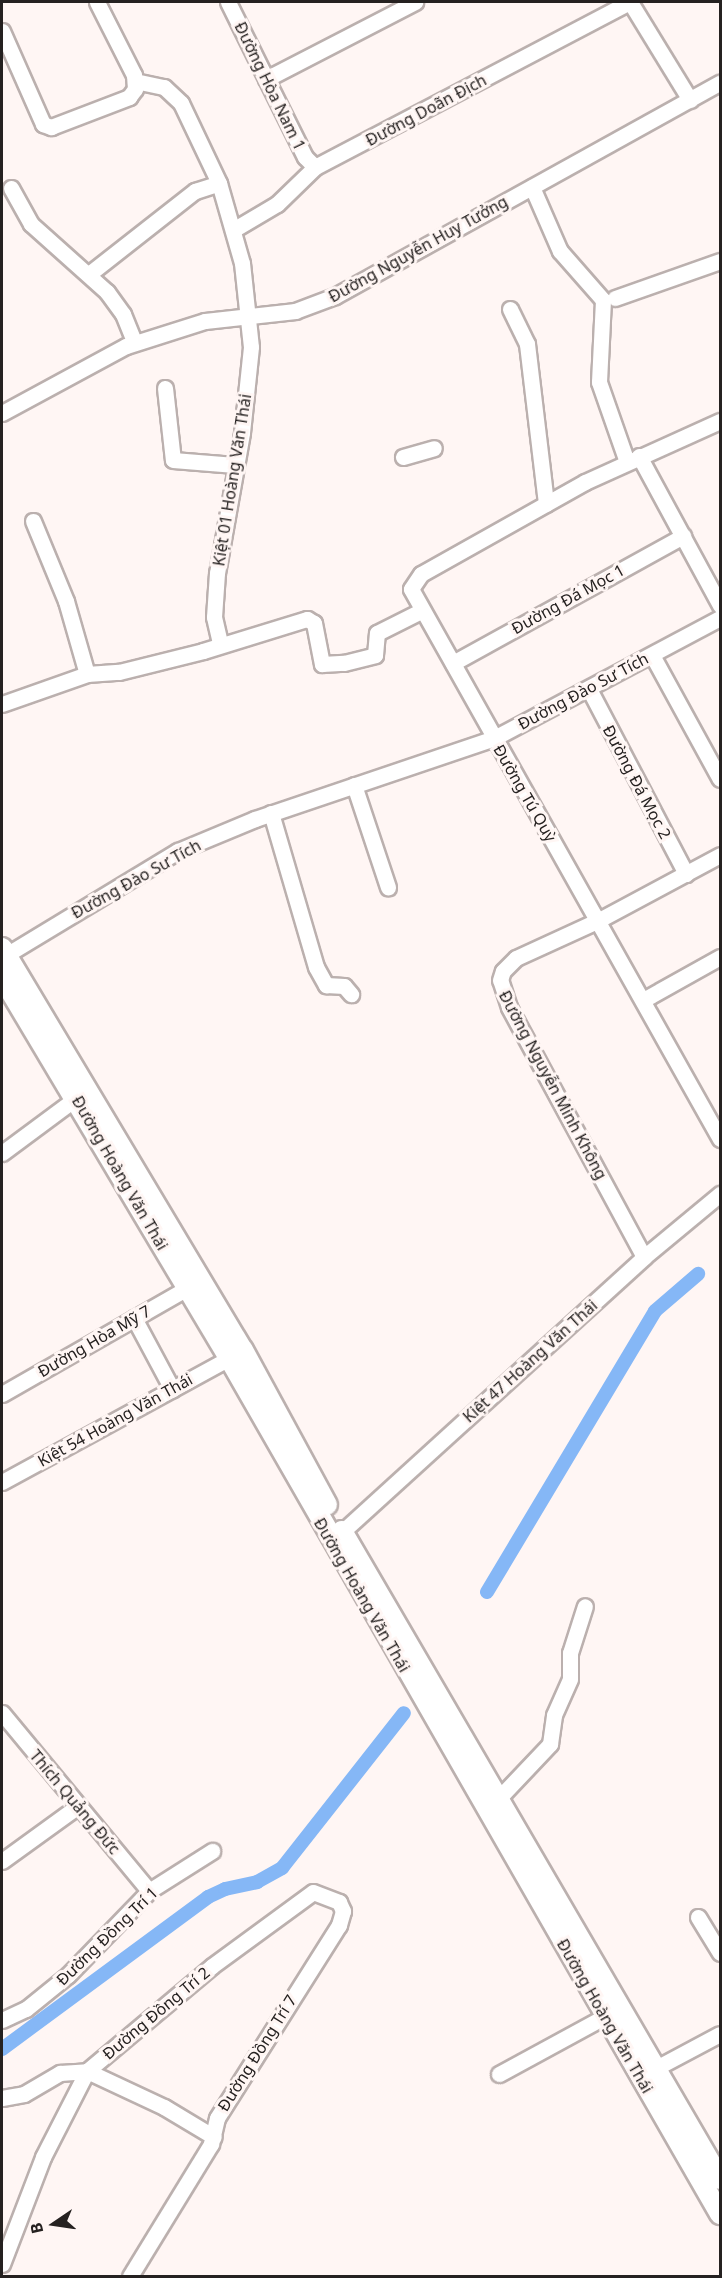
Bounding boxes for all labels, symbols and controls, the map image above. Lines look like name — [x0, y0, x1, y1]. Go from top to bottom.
street label: Đường Hòa Nam 1 — [231, 19, 309, 153]
street label: Đường Doãn Địch — [362, 70, 490, 150]
street label: Đường Nguyễn Huy Tưởng — [325, 192, 511, 306]
street label: Kiệt 01 Hoàng Văn Thái — [209, 393, 255, 567]
street label: Đường Đá Mọc 1 — [508, 560, 628, 638]
street label: Đường Đào Sư Tích — [514, 648, 652, 734]
street label: Đường Đá Mọc 2 — [599, 722, 675, 842]
street label: Đường Tú Quỳ — [489, 741, 561, 845]
street label: Đường Đào Sư Tích — [68, 835, 204, 923]
street label: Đường Nguyễn Minh Không — [495, 987, 611, 1183]
street label: Đường Hoàng Văn Thái — [68, 1093, 172, 1253]
street label: Kiệt 47 Hoàng Văn Thái — [459, 1296, 601, 1426]
street label: Đường Hòa Mỹ 7 — [34, 1301, 154, 1381]
street label: Kiệt 54 Hoàng Văn Thái — [34, 1369, 196, 1471]
street label: Đường Hoàng Văn Thái — [310, 1515, 414, 1675]
street label: Thích Quảng Đức — [26, 1746, 124, 1858]
street label: Đường Đồng Trí 1 — [52, 1883, 162, 1989]
street label: Đường Hoàng Văn Thái — [553, 1936, 657, 2096]
street label: Đường Đồng Trí 2 — [99, 1963, 213, 2063]
street label: Đường Đồng Trí 7 — [213, 1991, 301, 2115]
north arrow — [24, 2194, 84, 2254]
text: B — [25, 2220, 48, 2236]

